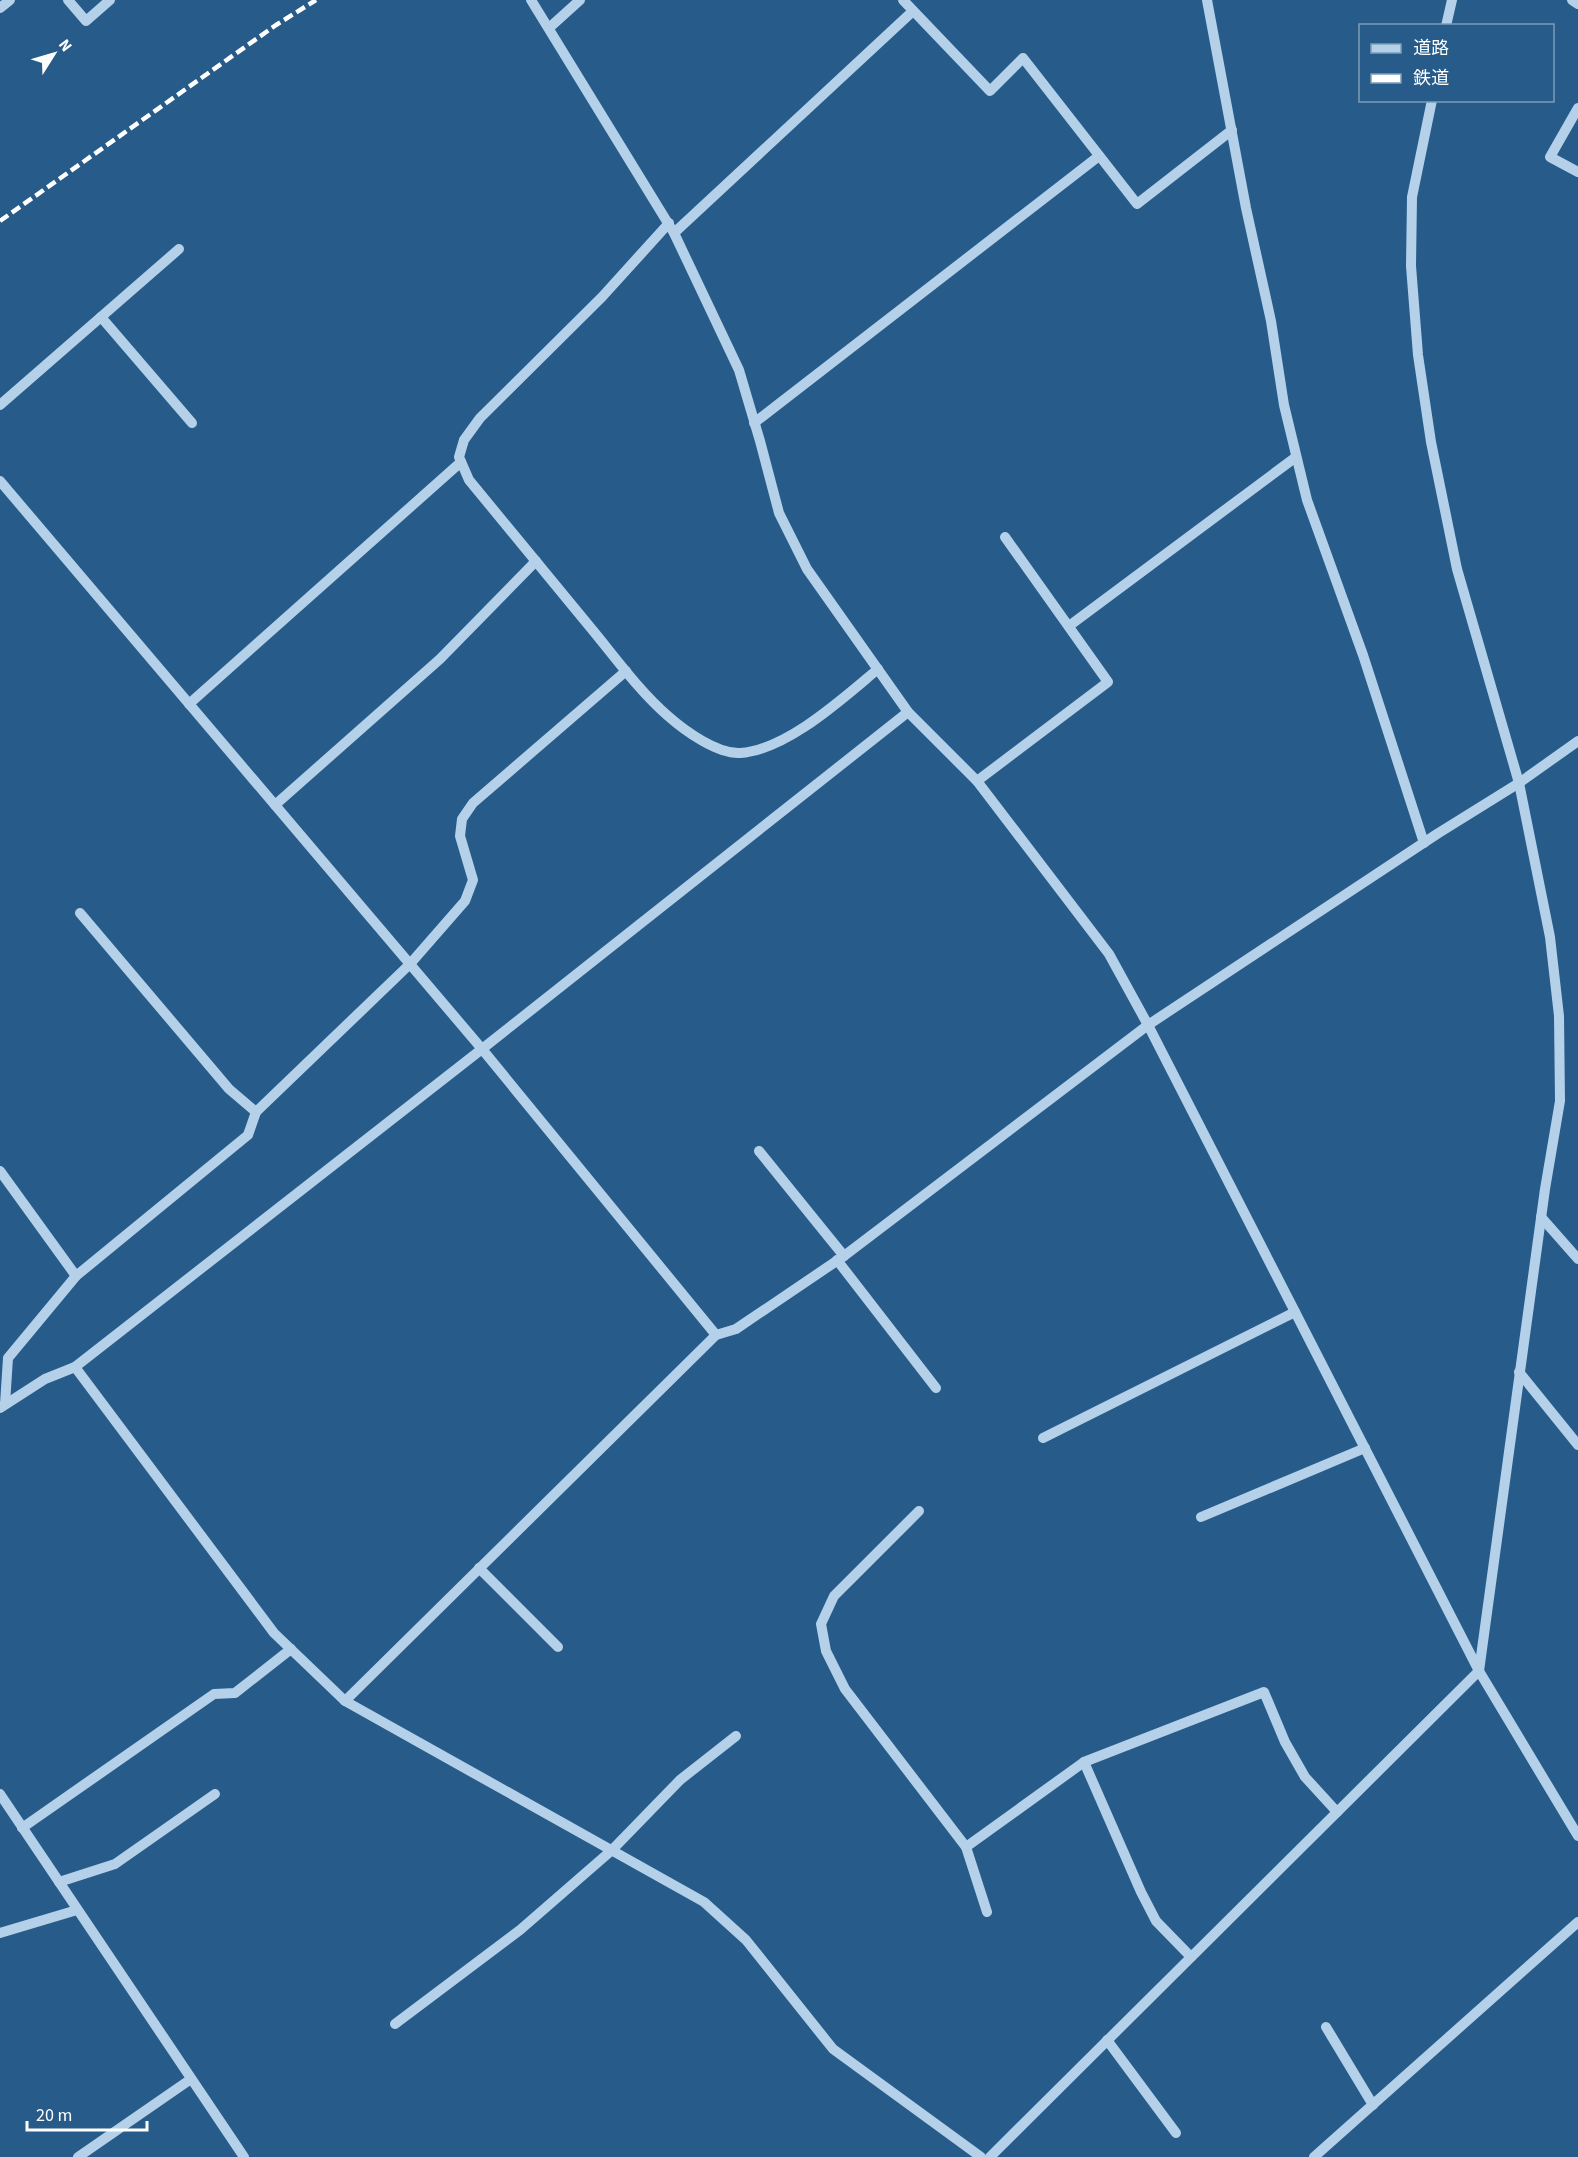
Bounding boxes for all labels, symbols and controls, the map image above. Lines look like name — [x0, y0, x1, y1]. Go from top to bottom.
north arrow — [24, 24, 84, 84]
legend — [1359, 24, 1554, 102]
text: N — [53, 35, 77, 56]
text: 道路 — [1413, 36, 1449, 61]
text: 鉄道 — [1413, 66, 1449, 91]
scale bar — [27, 2094, 147, 2132]
text: 20 m — [36, 2103, 72, 2128]

